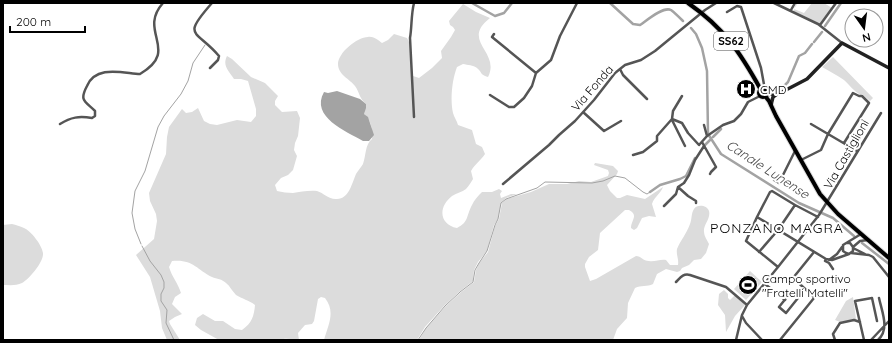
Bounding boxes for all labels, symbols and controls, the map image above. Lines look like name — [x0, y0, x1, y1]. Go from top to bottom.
scale bar — [10, 8, 85, 34]
north arrow — [844, 8, 884, 48]
text: 200 m — [16, 14, 51, 29]
text: N — [861, 30, 872, 45]
road number: SS62 — [714, 32, 748, 50]
street label: Via Fonda — [568, 62, 616, 114]
hospital icon: CMD — [735, 78, 757, 100]
place label: CMD — [760, 82, 787, 97]
street label: Via Castiglioni — [820, 116, 872, 192]
water label: Canale Lunense — [724, 136, 813, 202]
district label: PONZANO MAGRA — [710, 219, 844, 237]
place label: Campo sportivo "Fratelli Matelli" — [762, 271, 851, 300]
sports icon: Campo sportivo "Fratelli Matelli" — [737, 274, 759, 296]

